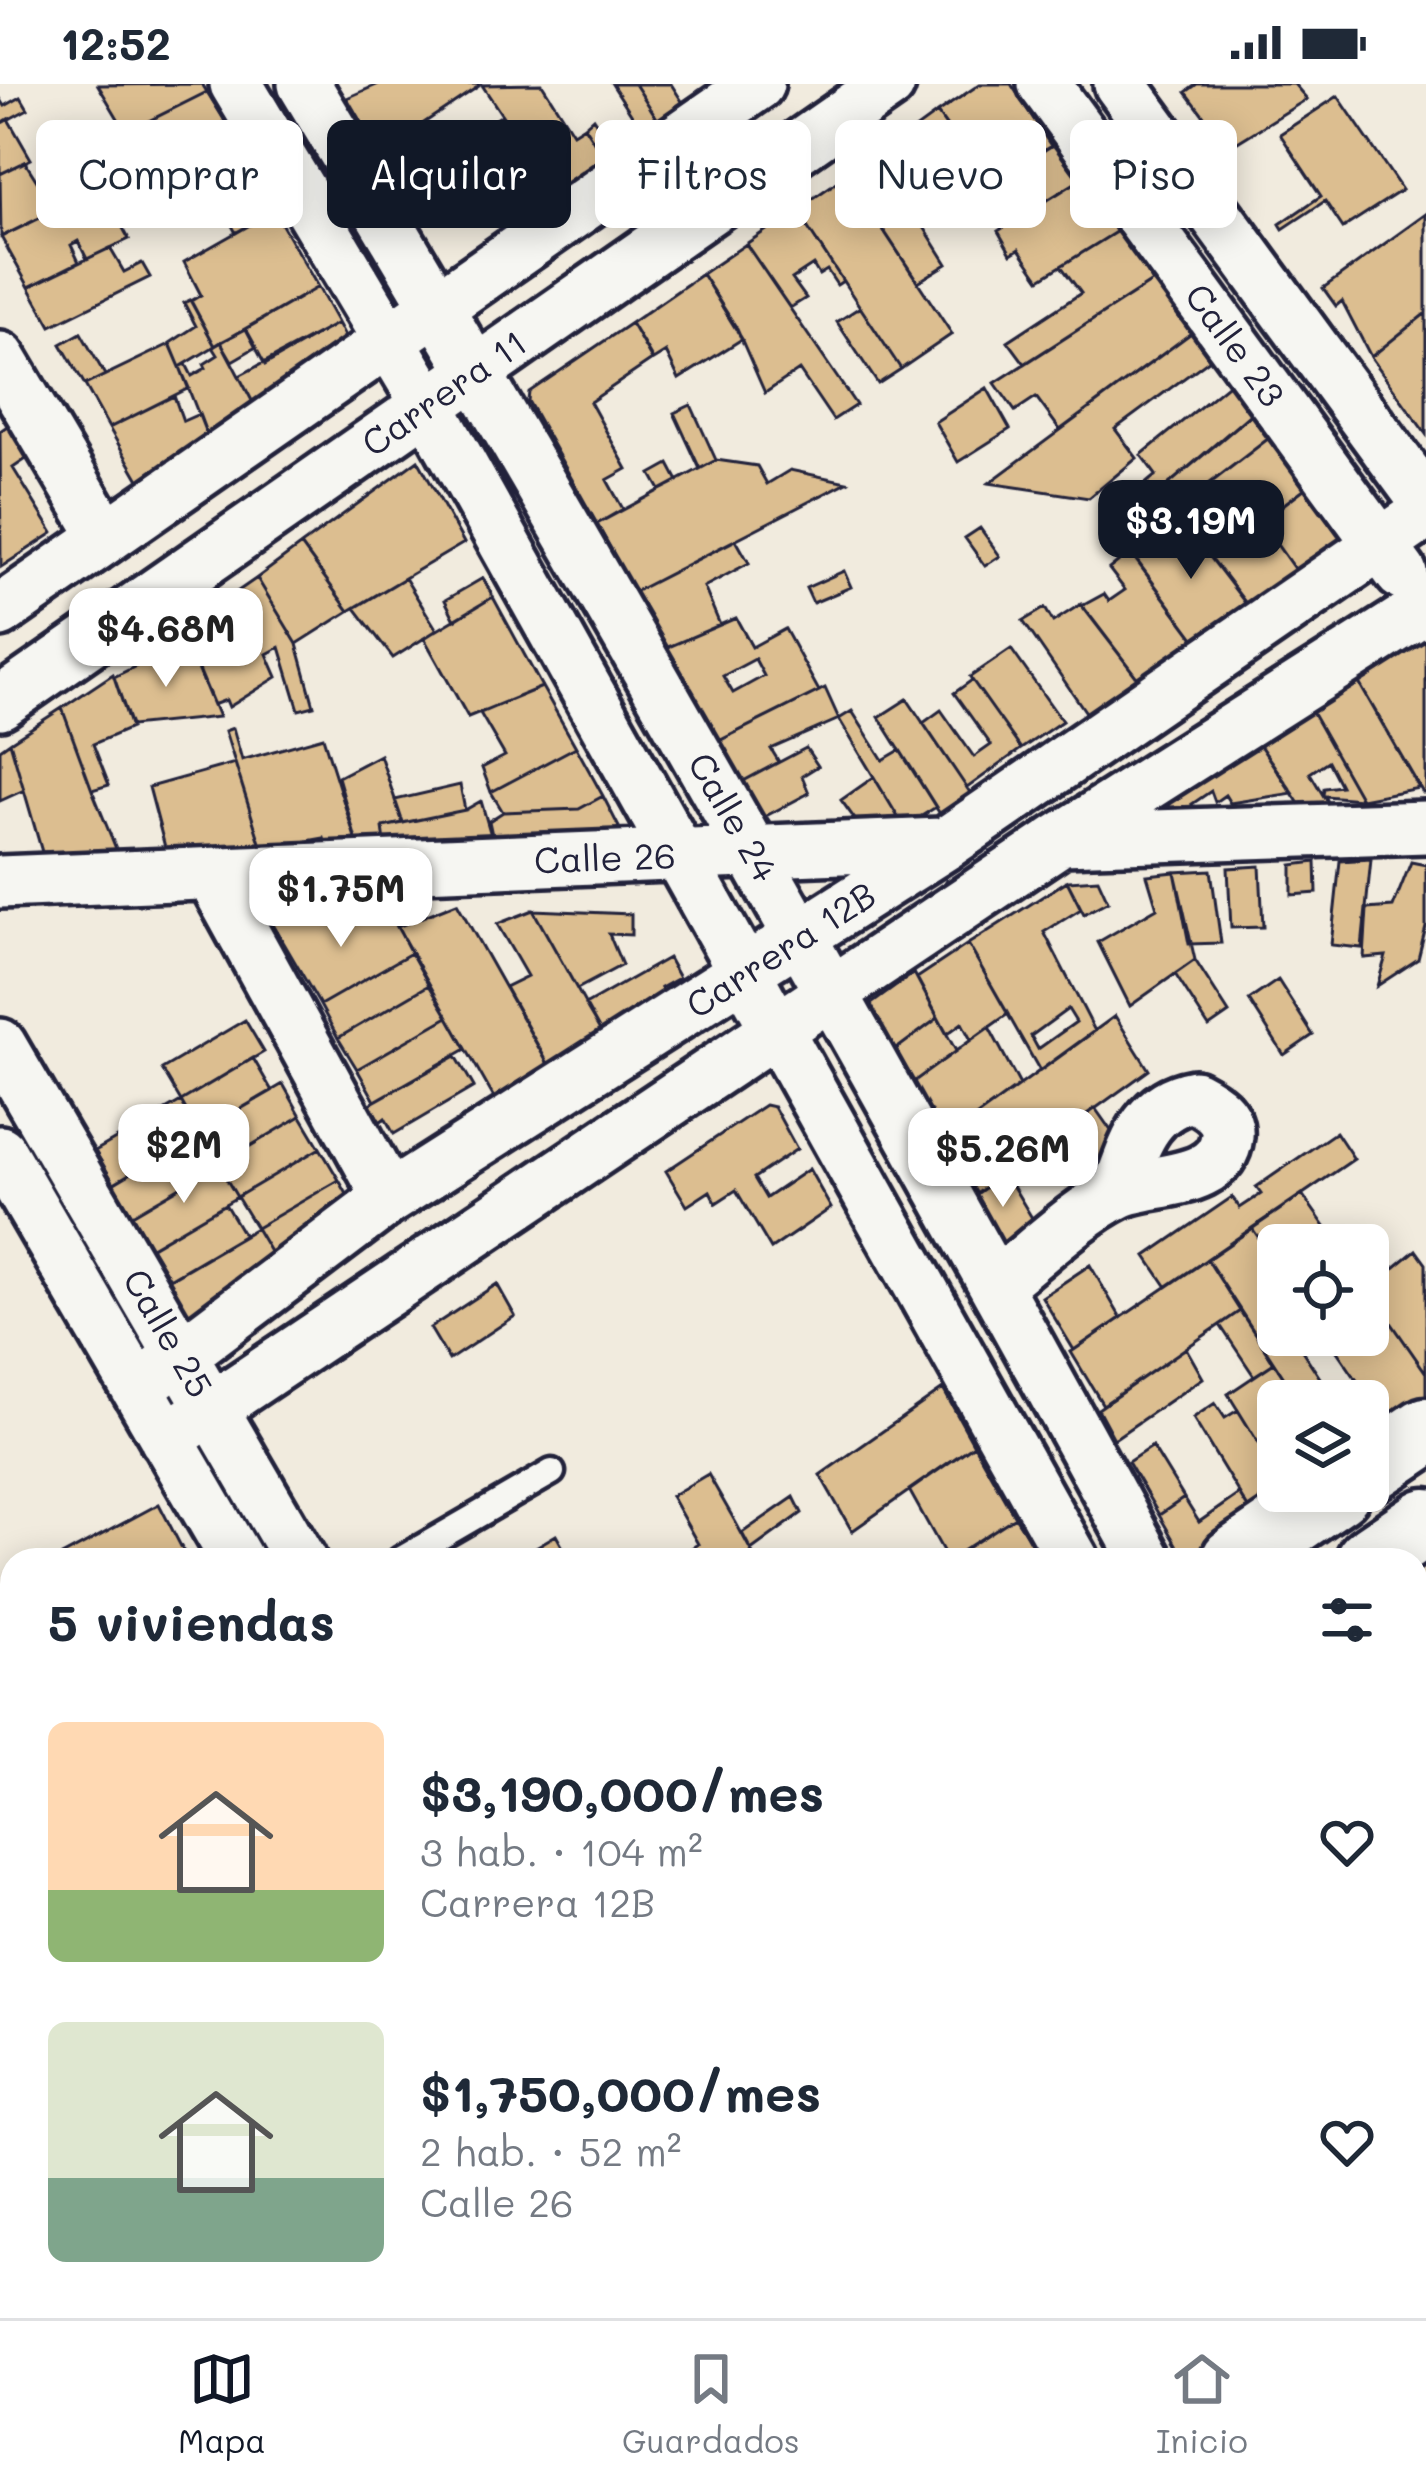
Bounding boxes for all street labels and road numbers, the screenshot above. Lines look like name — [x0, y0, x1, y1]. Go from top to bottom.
street label: Calle 23 — [1176, 273, 1297, 415]
street label: Carrera 11 — [352, 318, 535, 466]
street label: Calle 24 — [679, 743, 790, 889]
street label: Calle 26 — [533, 831, 677, 882]
street label: Carrera 12B — [676, 870, 884, 1028]
street label: Calle 25 — [114, 1259, 225, 1405]

